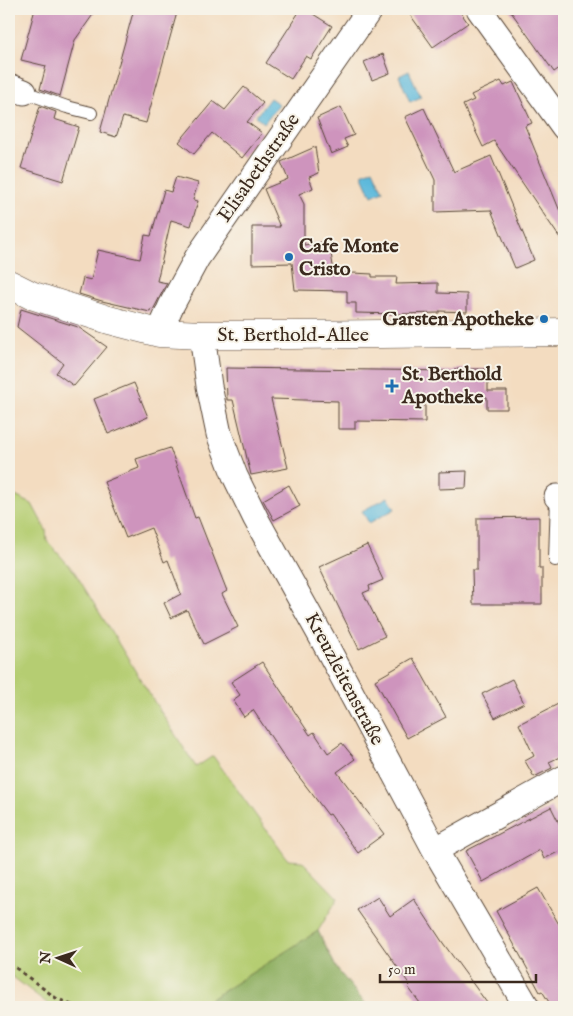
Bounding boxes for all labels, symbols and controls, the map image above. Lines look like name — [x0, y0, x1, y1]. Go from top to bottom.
street label: Elisabethstraße — [212, 109, 306, 227]
place label: Cafe Monte Cristo — [299, 234, 399, 282]
marker: Cafe Monte Cristo — [283, 251, 295, 263]
place label: Garsten Apotheke — [383, 307, 535, 332]
marker: Garsten Apotheke — [538, 313, 550, 325]
street label: St. Berthold-Allee — [217, 323, 369, 348]
place label: St. Berthold Apotheke — [401, 362, 503, 410]
marker: St. Berthold Apotheke — [386, 380, 398, 392]
street label: Kreuzleitenstraße — [299, 608, 389, 750]
north arrow — [32, 934, 82, 984]
text: N — [37, 951, 55, 965]
scale bar — [380, 951, 537, 983]
text: 50 m — [388, 960, 416, 979]

